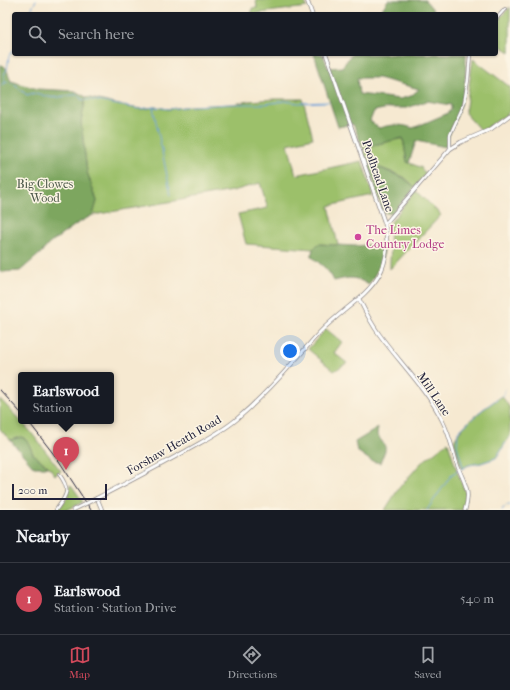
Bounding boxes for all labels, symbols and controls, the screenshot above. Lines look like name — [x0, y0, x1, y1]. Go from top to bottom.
search box — [12, 12, 498, 56]
icon: search — [26, 23, 48, 45]
text: Search here — [58, 25, 134, 43]
street label: Poolhead Lane — [359, 138, 397, 214]
park label: Big Clowes Wood — [17, 177, 74, 205]
place label: The Limes Country Lodge — [366, 223, 444, 251]
marker: The Limes Country Lodge — [353, 232, 363, 242]
your location — [280, 341, 300, 361]
street label: Mill Lane — [414, 370, 454, 418]
popup — [18, 372, 114, 424]
text: Earlswood — [33, 382, 99, 400]
text: Station — [33, 400, 73, 415]
street label: Forshaw Heath Road — [124, 412, 224, 478]
pin: 1 — [53, 437, 79, 470]
scale bar — [12, 482, 107, 501]
text: 200 m — [18, 484, 47, 497]
text: Nearby — [16, 526, 70, 546]
text: Earlswood — [54, 582, 120, 600]
text: 1 — [27, 591, 31, 606]
text: 540 m — [460, 591, 494, 606]
text: Station · Station Drive — [54, 600, 176, 615]
tab: Map — [69, 644, 91, 681]
tab: Directions — [228, 644, 277, 681]
tab: Saved — [414, 644, 441, 681]

